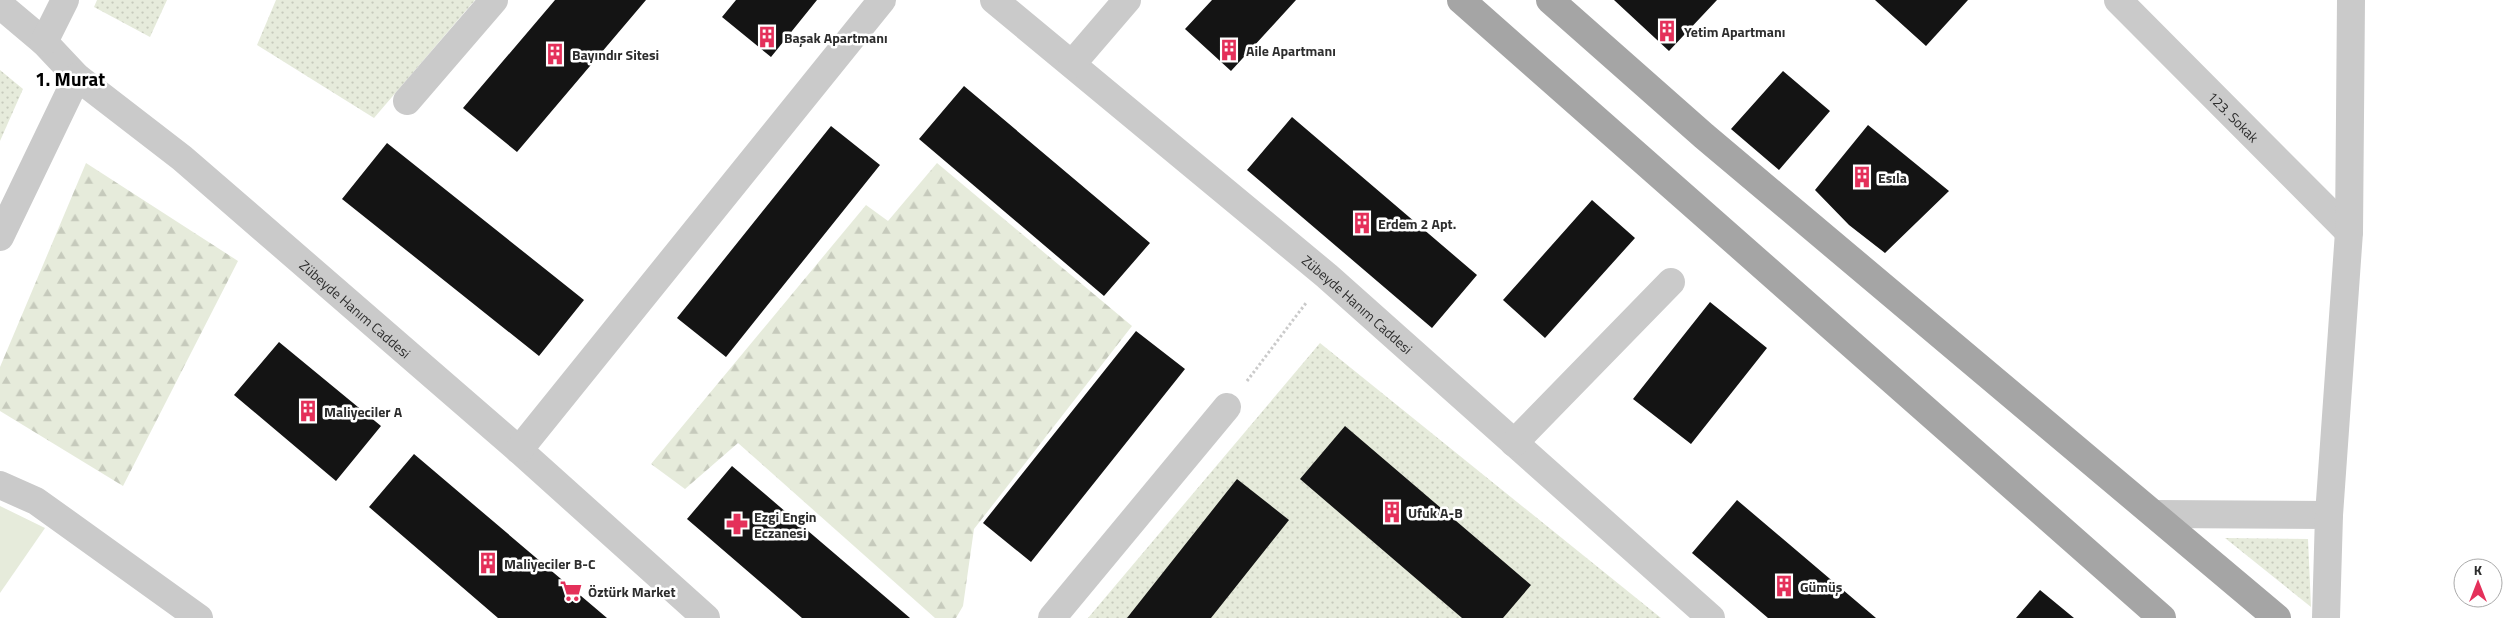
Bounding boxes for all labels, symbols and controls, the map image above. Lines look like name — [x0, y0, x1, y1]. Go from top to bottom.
building icon: Yetim Apartmanı — [1654, 18, 1680, 44]
place label: Yetim Apartmanı — [1684, 21, 1785, 42]
building icon: Başak Apartmanı — [754, 24, 780, 50]
place label: Başak Apartmanı — [784, 27, 888, 48]
building icon: Aile Apartmanı — [1216, 37, 1242, 63]
place label: Aile Apartmanı — [1246, 40, 1336, 61]
building icon: Bayındır Sitesi — [542, 41, 568, 67]
place label: Bayındır Sitesi — [572, 44, 659, 65]
district label: 1. Murat — [35, 64, 105, 93]
street label: 123. Sokak — [2203, 86, 2264, 147]
building icon: Esıla — [1849, 164, 1875, 190]
place label: Esıla — [1878, 167, 1907, 188]
building icon: Erdem 2 Apt. — [1349, 210, 1375, 236]
place label: Erdem 2 Apt. — [1378, 213, 1456, 234]
street label: Zübeyde Hanım Caddesi — [1298, 249, 1418, 358]
street label: Zübeyde Hanım Caddesi — [295, 254, 416, 363]
building icon: Maliyeciler A — [295, 398, 321, 424]
place label: Maliyeciler A — [324, 401, 403, 422]
building icon: Ufuk A-B — [1379, 499, 1405, 525]
place label: Ufuk A-B — [1408, 502, 1463, 523]
place label: Ezgi Engin Eczanesi — [754, 506, 817, 543]
pharmacy icon: Ezgi Engin Eczanesi — [724, 511, 750, 537]
building icon: Maliyeciler B-C — [475, 550, 501, 576]
place label: Maliyeciler B-C — [504, 553, 596, 574]
north arrow — [2453, 558, 2503, 608]
text: K — [2474, 559, 2483, 580]
building icon: Gümüş — [1771, 573, 1797, 599]
place label: Gümüş — [1800, 576, 1843, 597]
supermarket icon: Öztürk Market — [558, 578, 584, 604]
place label: Öztürk Market — [588, 581, 676, 602]

